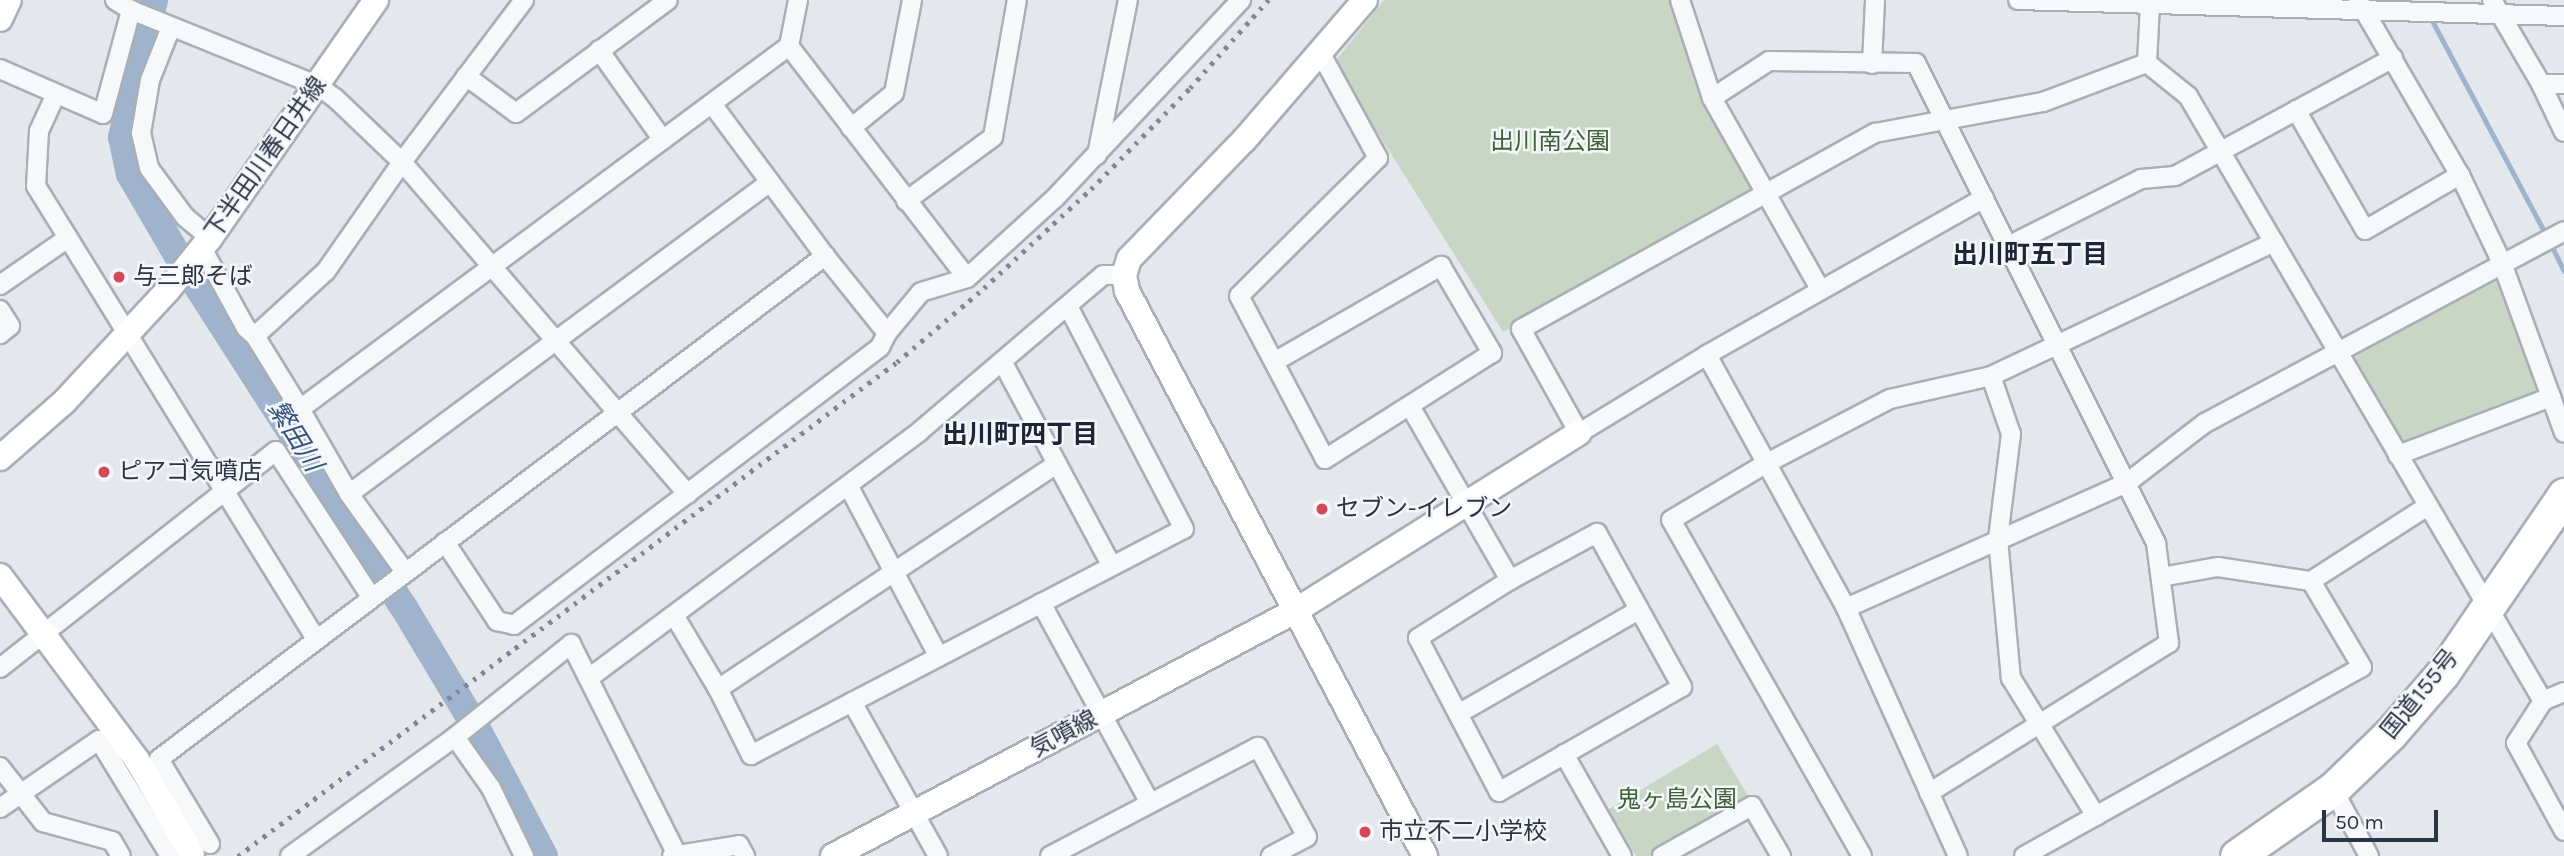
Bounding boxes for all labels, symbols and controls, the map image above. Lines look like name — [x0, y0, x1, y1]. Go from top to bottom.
street label: 下半田川春日井線 — [199, 71, 333, 245]
park label: 出川南公園 — [1490, 128, 1610, 156]
district label: 出川町五丁目 — [1952, 239, 2108, 271]
place label: 与三郎そば — [133, 263, 253, 291]
marker: 与三郎そば — [111, 269, 127, 285]
water label: 繁田川 — [261, 395, 329, 477]
district label: 出川町四丁目 — [942, 419, 1098, 451]
place label: ピアゴ気噴店 — [118, 458, 262, 486]
marker: ピアゴ気噴店 — [96, 464, 112, 480]
place label: セブン-イレブン — [1336, 495, 1512, 523]
marker: セブン-イレブン — [1314, 501, 1330, 517]
street label: 国道155号 — [2375, 643, 2465, 745]
street label: 気噴線 — [1025, 704, 1103, 764]
park label: 鬼ヶ島公園 — [1617, 786, 1737, 814]
scale bar — [2326, 796, 2442, 840]
text: 50 m — [2335, 810, 2384, 834]
place label: 市立不二小学校 — [1379, 818, 1547, 846]
marker: 市立不二小学校 — [1357, 824, 1373, 840]

